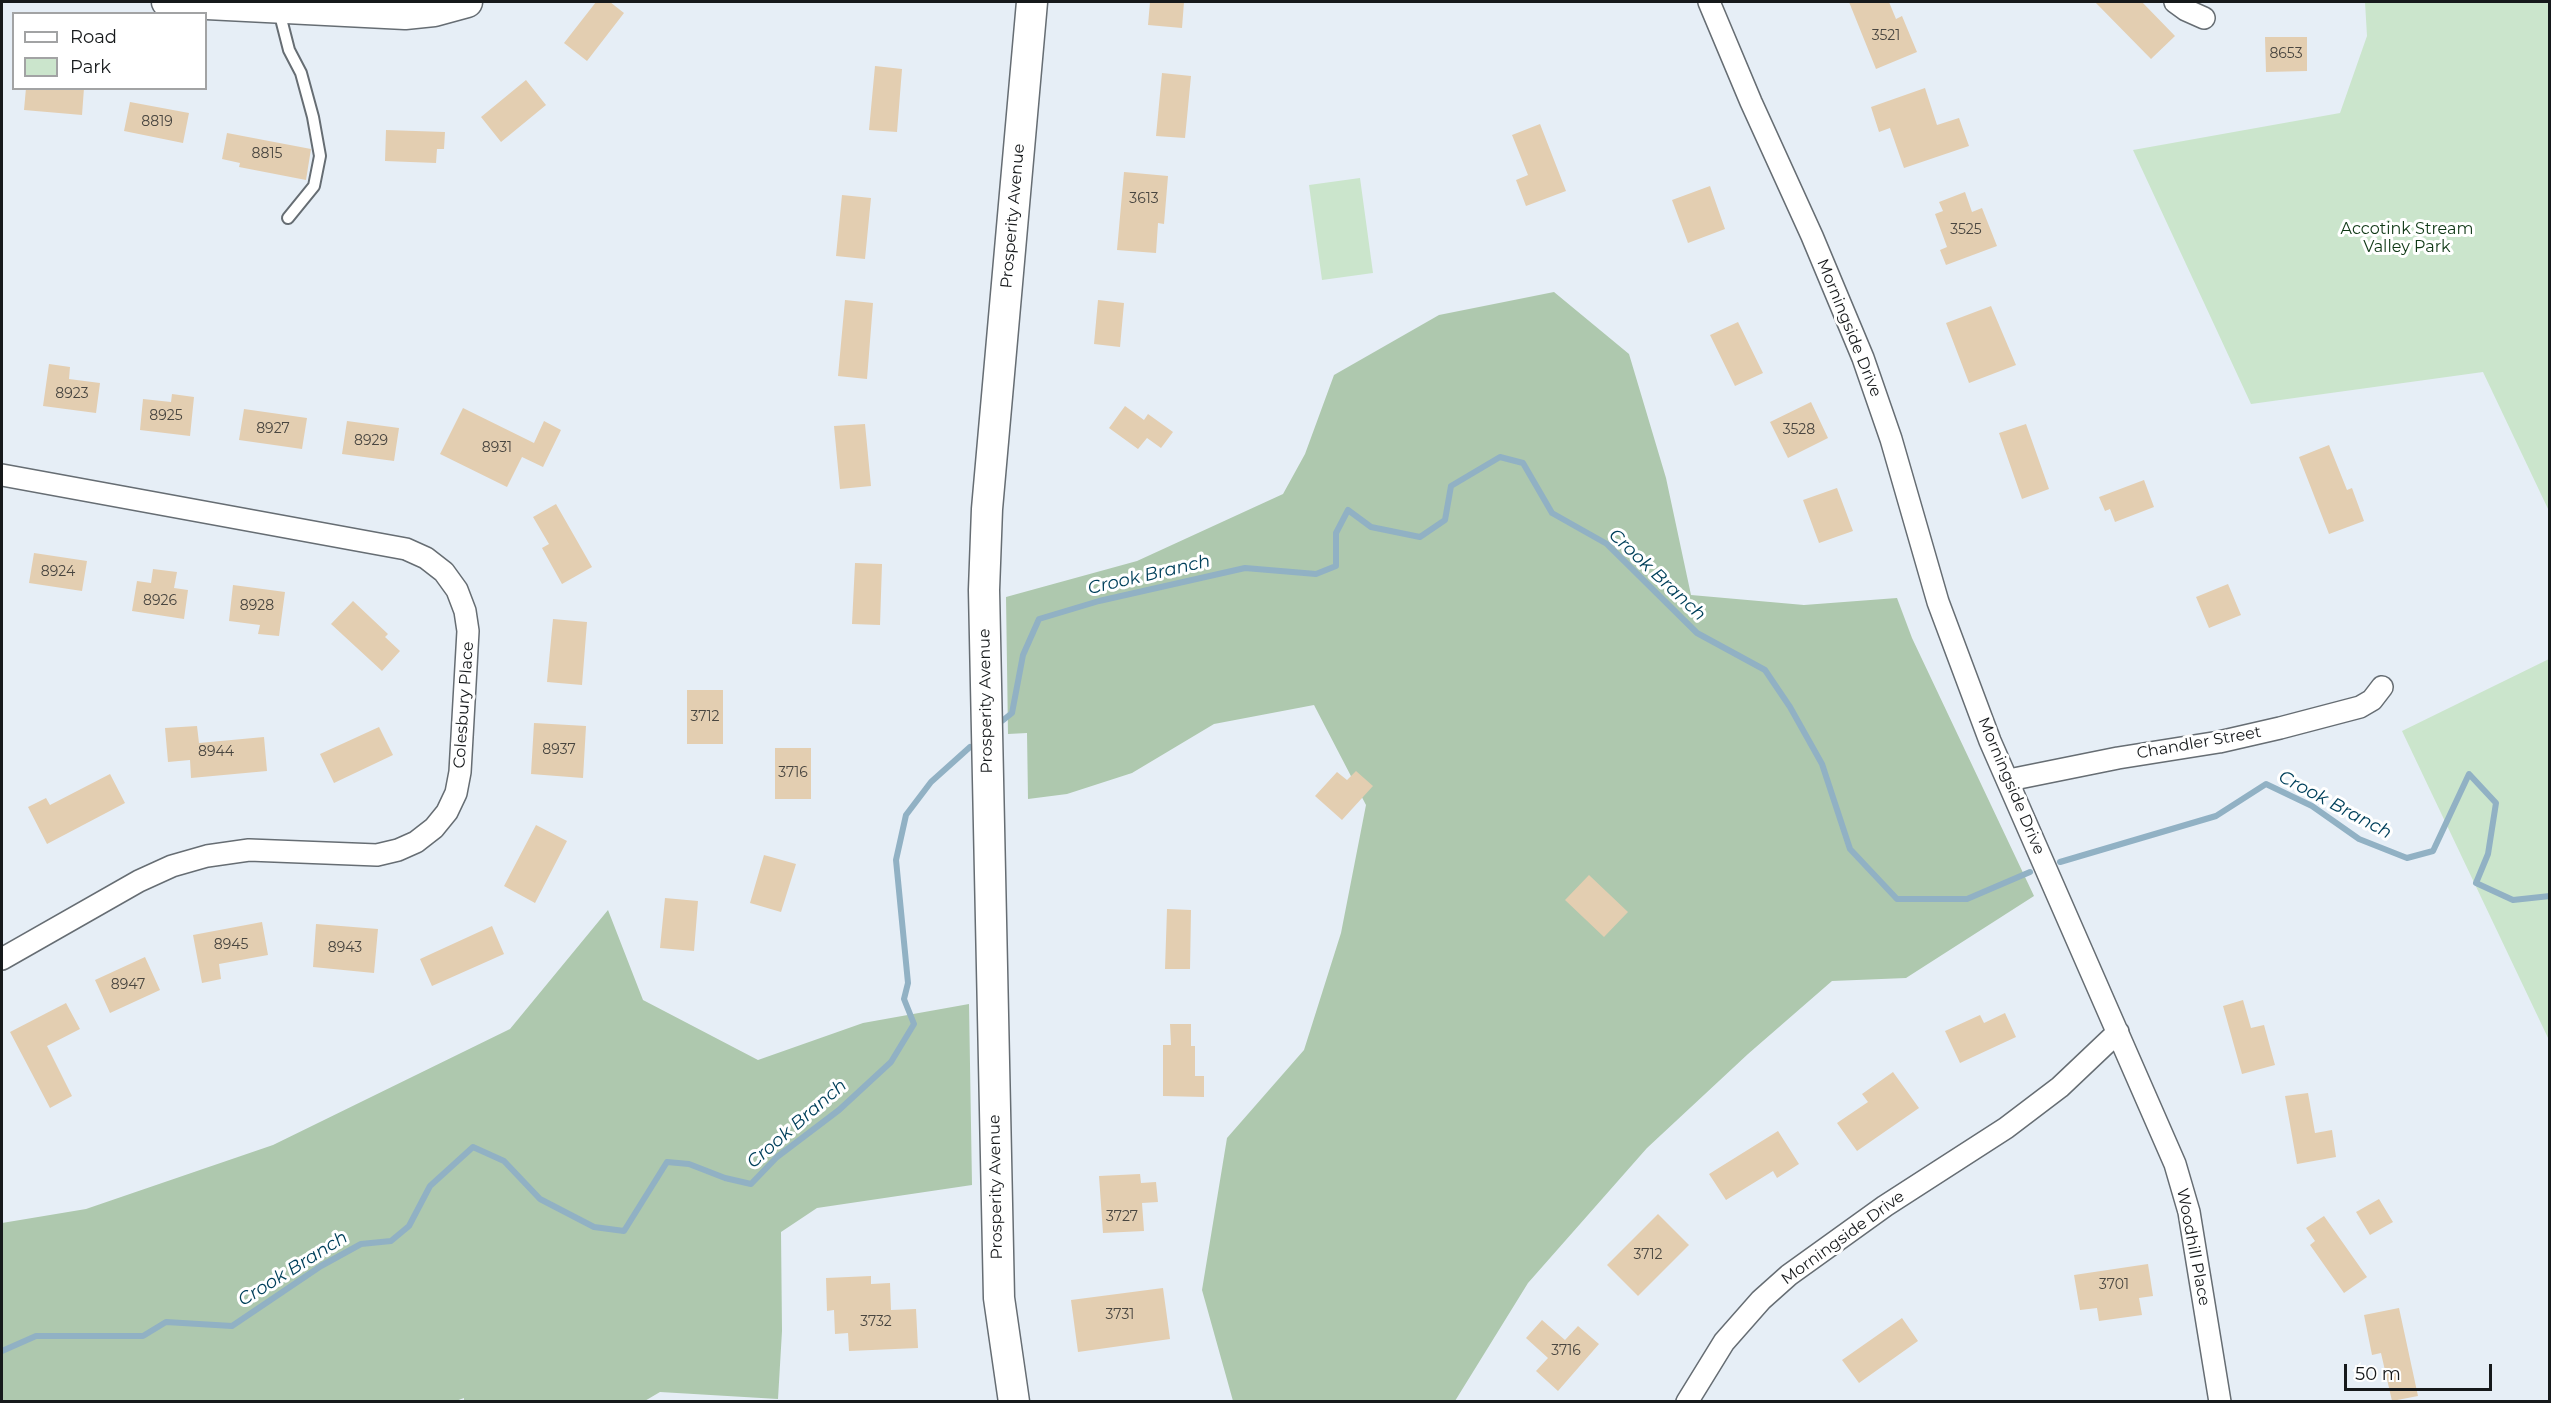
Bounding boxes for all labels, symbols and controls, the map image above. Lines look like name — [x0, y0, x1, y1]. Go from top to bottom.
legend — [12, 12, 207, 90]
text: Road — [70, 26, 117, 48]
house number: 3521 — [1872, 28, 1900, 44]
house number: 8653 — [2269, 46, 2303, 62]
text: Park — [70, 56, 111, 78]
house number: 8819 — [141, 114, 173, 130]
street label: Prosperity Avenue — [997, 143, 1029, 289]
house number: 8815 — [252, 146, 282, 162]
house number: 3613 — [1129, 191, 1159, 207]
park label: Accotink Stream Valley Park — [2341, 219, 2473, 257]
house number: 3525 — [1950, 222, 1982, 238]
street label: Morningside Drive — [1813, 256, 1885, 400]
house number: 8923 — [55, 386, 89, 402]
house number: 8925 — [149, 408, 183, 424]
house number: 8927 — [256, 421, 290, 437]
house number: 3528 — [1783, 422, 1815, 438]
house number: 8929 — [354, 433, 388, 449]
house number: 8931 — [482, 440, 512, 456]
water label: Crook Branch — [1604, 524, 1710, 626]
water label: Crook Branch — [1086, 550, 1212, 600]
house number: 8924 — [41, 564, 75, 580]
house number: 8926 — [143, 593, 177, 609]
house number: 8928 — [240, 598, 274, 614]
street label: Prosperity Avenue — [975, 628, 997, 774]
street label: Colesbury Place — [450, 641, 478, 769]
house number: 3712 — [690, 709, 720, 725]
street label: Morningside Drive — [1973, 714, 2049, 858]
street label: Chandler Street — [2135, 723, 2263, 763]
house number: 8937 — [542, 742, 576, 758]
house number: 8944 — [198, 744, 234, 760]
house number: 3716 — [778, 765, 808, 781]
water label: Crook Branch — [2275, 766, 2395, 844]
house number: 8945 — [214, 937, 248, 953]
house number: 8943 — [328, 940, 362, 956]
house number: 8947 — [111, 977, 145, 993]
water label: Crook Branch — [743, 1075, 851, 1173]
street label: Prosperity Avenue — [985, 1114, 1007, 1260]
street label: Morningside Drive — [1778, 1187, 1908, 1289]
street label: Woodhill Place — [2172, 1187, 2214, 1307]
house number: 3727 — [1106, 1209, 1138, 1225]
water label: Crook Branch — [234, 1227, 352, 1311]
house number: 3712 — [1633, 1247, 1663, 1263]
house number: 3701 — [2099, 1277, 2129, 1293]
house number: 3731 — [1106, 1307, 1134, 1323]
house number: 3732 — [860, 1314, 892, 1330]
house number: 3716 — [1551, 1343, 1581, 1359]
scale bar — [2347, 1352, 2496, 1390]
text: 50 m — [2355, 1363, 2401, 1385]

